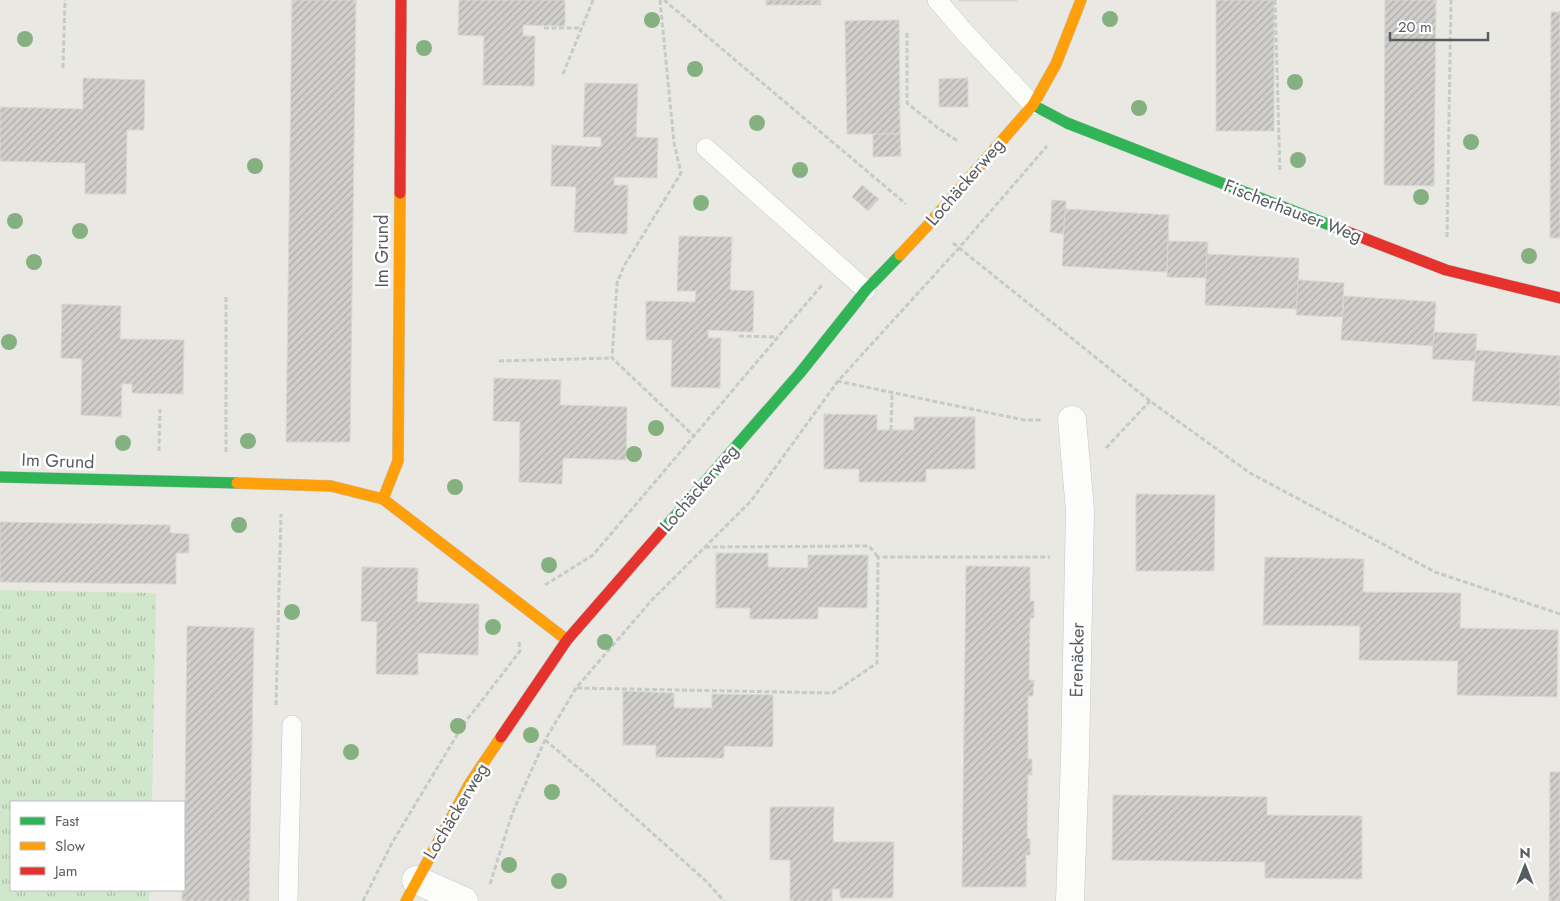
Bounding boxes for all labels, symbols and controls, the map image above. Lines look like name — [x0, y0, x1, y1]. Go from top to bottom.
scale bar — [1390, 10, 1488, 42]
text: 20 m — [1398, 16, 1432, 38]
street label: Lochäckerweg — [920, 133, 1010, 231]
street label: Fischerhauser Weg — [1220, 173, 1366, 249]
street label: Im Grund — [369, 214, 395, 288]
street label: Lochäckerweg — [654, 439, 744, 537]
street label: Im Grund — [21, 447, 95, 475]
street label: Erenäcker — [1063, 621, 1091, 698]
street label: Lochäckerweg — [417, 758, 495, 864]
legend — [10, 801, 185, 891]
text: Fast — [55, 810, 79, 832]
text: Slow — [55, 835, 86, 857]
north arrow — [1500, 841, 1550, 891]
text: N — [1519, 843, 1531, 863]
text: Jam — [53, 860, 78, 882]

